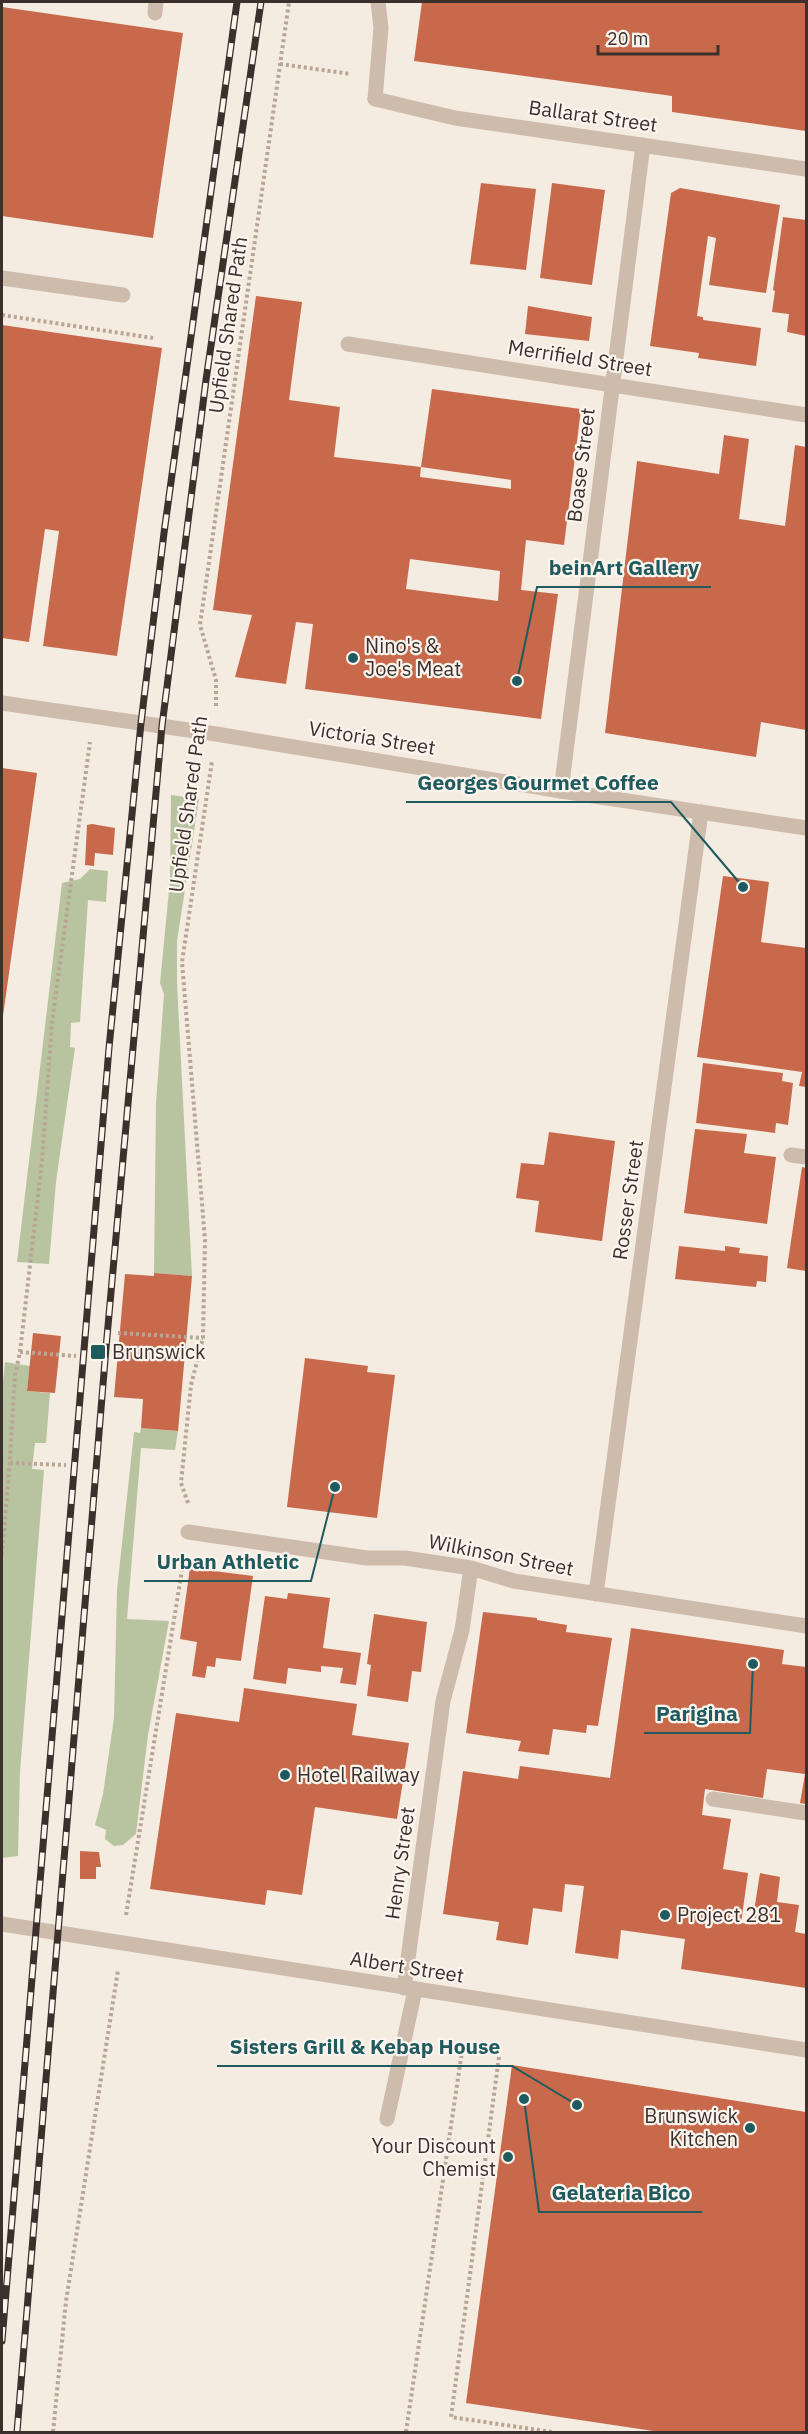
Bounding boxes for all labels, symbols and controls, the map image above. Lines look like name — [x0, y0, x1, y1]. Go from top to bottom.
scale bar — [598, 18, 718, 56]
text: 20 m — [607, 27, 649, 50]
street label: Ballarat Street — [527, 93, 659, 138]
street label: Upfield Shared Path — [202, 235, 253, 415]
street label: Merrifield Street — [506, 333, 654, 382]
street label: Boase Street — [560, 406, 601, 524]
callout: beinArt Gallery — [537, 548, 711, 587]
text: beinArt Gallery — [549, 553, 700, 581]
place label: Nino's & Joe's Meat — [365, 632, 461, 682]
marker: Nino's & Joe's Meat — [346, 651, 360, 665]
street label: Upfield Shared Path — [162, 714, 213, 894]
street label: Victoria Street — [307, 714, 437, 761]
callout: Georges Gourmet Coffee — [406, 763, 671, 802]
text: Georges Gourmet Coffee — [417, 768, 659, 796]
street label: Rosser Street — [606, 1138, 649, 1262]
place label: Brunswick — [112, 1338, 206, 1365]
marker: Brunswick — [89, 1343, 107, 1361]
street label: Wilkinson Street — [426, 1527, 576, 1582]
callout: Urban Athletic — [144, 1542, 311, 1581]
text: Urban Athletic — [157, 1547, 300, 1575]
callout: Parigina — [644, 1694, 750, 1733]
text: Parigina — [656, 1699, 738, 1727]
place label: Hotel Railway — [297, 1761, 420, 1788]
marker: Hotel Railway — [278, 1768, 292, 1782]
street label: Henry Street — [378, 1805, 421, 1921]
place label: Project 281 — [677, 1901, 781, 1928]
marker: Project 281 — [658, 1908, 672, 1922]
street label: Albert Street — [348, 1944, 466, 1989]
callout: Sisters Grill & Kebap House — [217, 2027, 512, 2066]
text: Sisters Grill & Kebap House — [230, 2032, 501, 2060]
place label: Brunswick Kitchen — [644, 2102, 738, 2152]
marker: Brunswick Kitchen — [743, 2121, 757, 2135]
place label: Your Discount Chemist — [371, 2132, 496, 2182]
marker: Your Discount Chemist — [501, 2150, 515, 2164]
callout: Gelateria Bico — [539, 2173, 702, 2212]
text: Gelateria Bico — [552, 2178, 691, 2206]

